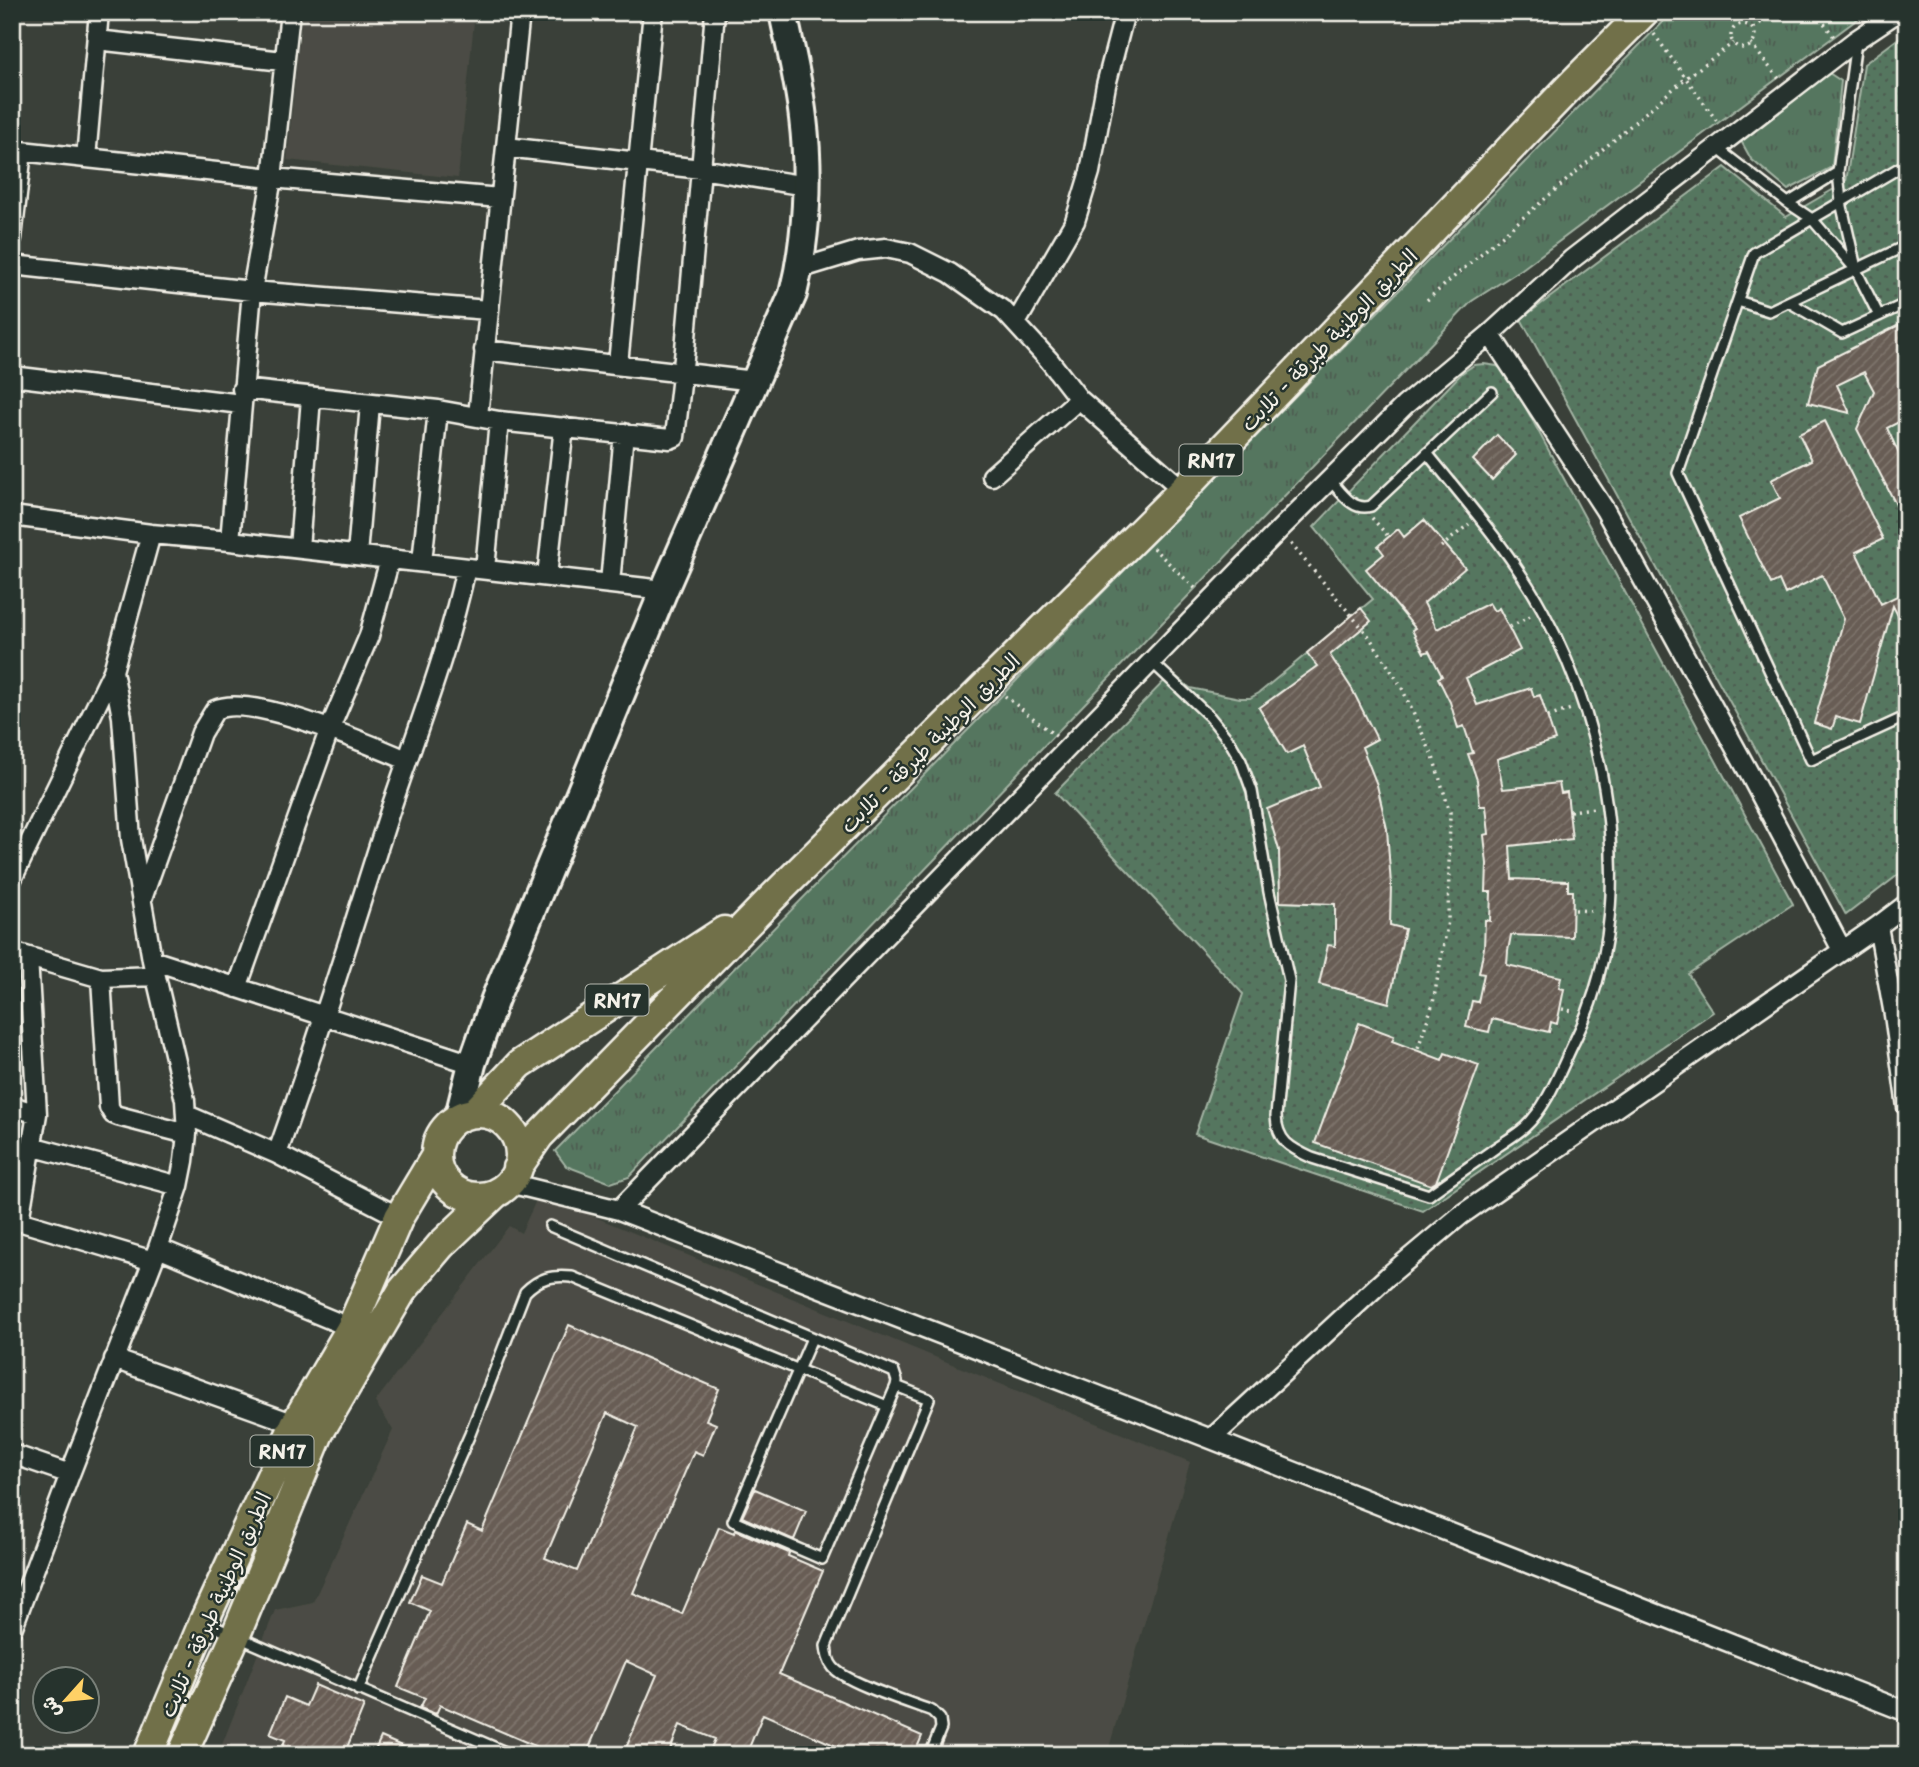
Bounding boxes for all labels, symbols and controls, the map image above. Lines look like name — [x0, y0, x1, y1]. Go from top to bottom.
street label: الطريق الوطنية طبرقة - تلابت — [1232, 240, 1424, 438]
road number: RN17 — [1180, 444, 1242, 475]
street label: الطريق الوطنية طبرقة - تلابت — [832, 645, 1026, 839]
road number: RN17 — [586, 984, 648, 1016]
road number: RN17 — [250, 1436, 314, 1466]
street label: الطريق الوطنية طبرقة - تلابت — [150, 1486, 278, 1722]
north arrow — [32, 1666, 102, 1736]
text: ش — [33, 1692, 67, 1724]

